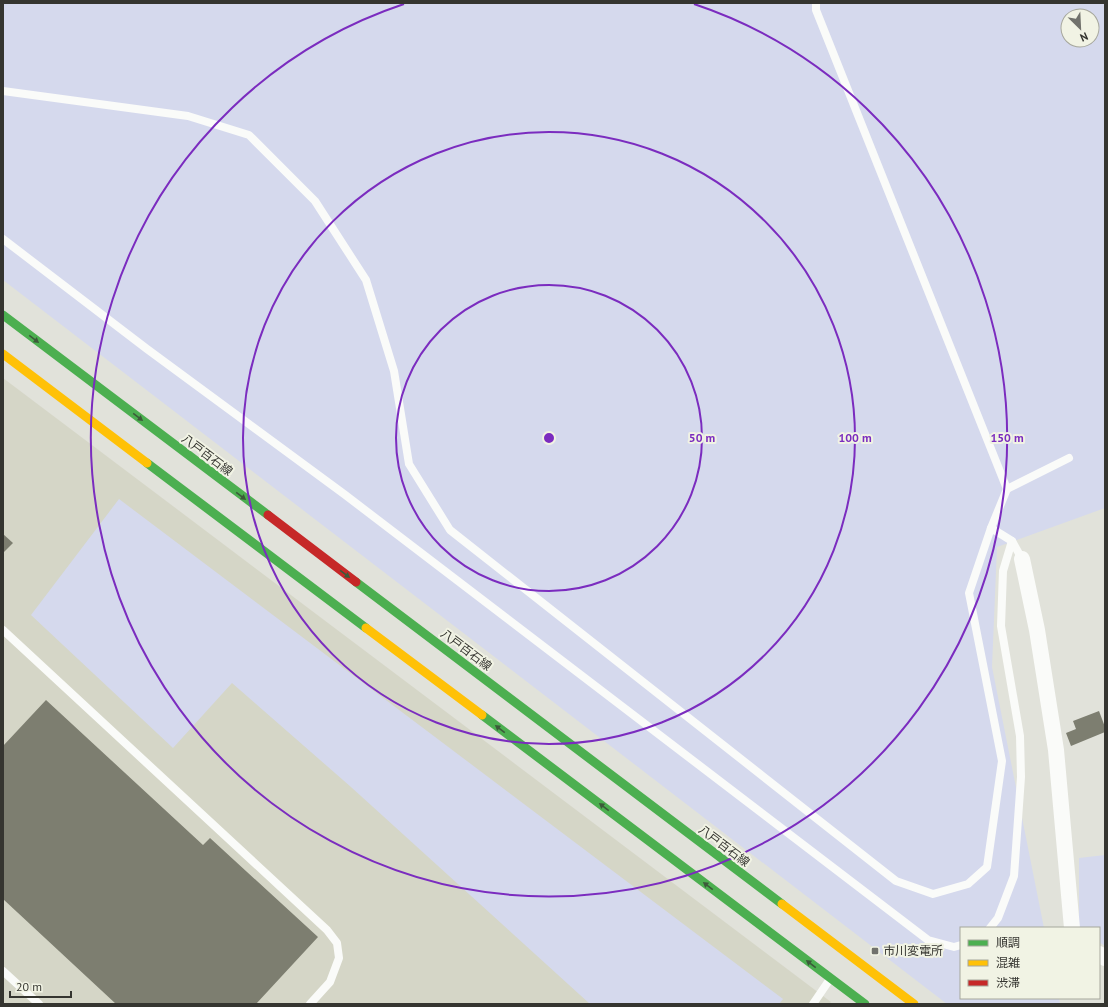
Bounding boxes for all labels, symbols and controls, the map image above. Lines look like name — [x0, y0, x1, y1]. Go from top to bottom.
north arrow — [1060, 8, 1100, 48]
text: N — [1078, 29, 1090, 45]
one-way arrow — [29, 335, 40, 343]
one-way arrow — [132, 413, 143, 422]
text: 50 m — [689, 430, 715, 445]
text: 100 m — [838, 430, 872, 445]
text: 150 m — [990, 430, 1024, 445]
street label: 八戸百石線 — [179, 431, 236, 479]
centre of rings — [542, 431, 556, 445]
one-way arrow — [236, 492, 247, 500]
one-way arrow — [340, 570, 351, 578]
street label: 八戸百石線 — [438, 626, 495, 674]
one-way arrow — [495, 725, 505, 733]
one-way arrow — [598, 803, 609, 812]
street label: 八戸百石線 — [696, 822, 753, 870]
one-way arrow — [702, 882, 713, 890]
legend — [960, 927, 1100, 999]
text: 順調 — [996, 935, 1020, 950]
place label: 市川変電所 — [883, 943, 943, 958]
marker: 市川変電所 — [870, 946, 880, 956]
text: 混雑 — [996, 955, 1020, 970]
one-way arrow — [806, 960, 817, 968]
scale bar — [10, 973, 71, 999]
text: 渋滞 — [996, 975, 1020, 990]
text: 20 m — [16, 979, 42, 994]

